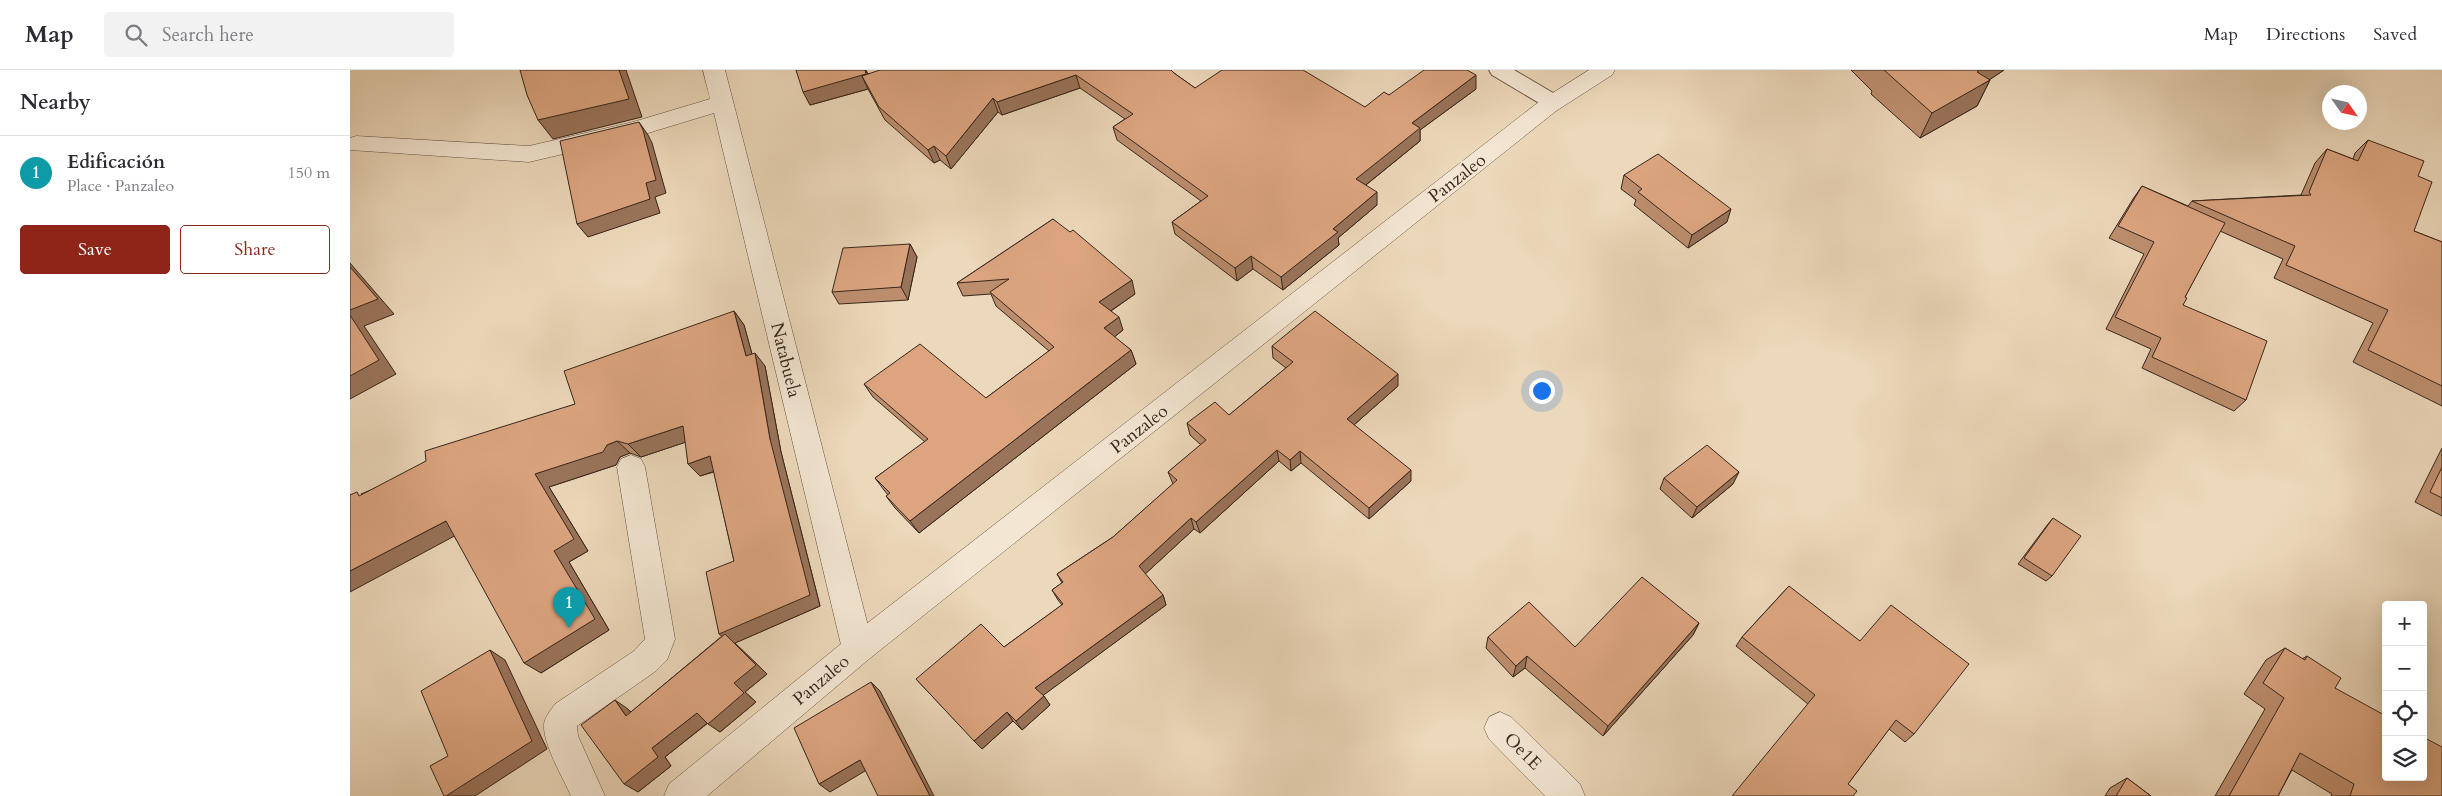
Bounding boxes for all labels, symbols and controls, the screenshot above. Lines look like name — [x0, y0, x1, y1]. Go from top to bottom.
search box — [104, 12, 454, 57]
text: Map — [25, 18, 74, 51]
icon: search — [122, 21, 150, 49]
text: Search here — [162, 22, 254, 48]
text: Map — [2204, 22, 2238, 47]
text: Directions — [2266, 22, 2345, 47]
text: Saved — [2373, 22, 2417, 47]
north arrow — [2322, 85, 2367, 130]
text: Nearby — [20, 88, 91, 117]
street label: Panzaleo — [1423, 148, 1492, 209]
text: Edificación — [67, 149, 165, 175]
text: 1 — [32, 162, 40, 184]
text: 150 m — [288, 162, 330, 184]
text: Place · Panzaleo — [67, 175, 174, 197]
button: Save — [20, 225, 170, 274]
button: Share — [180, 225, 330, 274]
street label: Natabuela — [764, 320, 807, 401]
your location — [1529, 378, 1555, 404]
street label: Panzaleo — [1105, 399, 1174, 460]
pin: 1 — [553, 587, 585, 628]
map controls — [2382, 601, 2427, 781]
button: + — [2382, 601, 2427, 646]
button: − — [2382, 646, 2427, 691]
street label: Panzaleo — [788, 649, 855, 711]
button: locate — [2382, 691, 2427, 736]
street label: Oe1E — [1498, 727, 1547, 776]
button: layers — [2382, 736, 2427, 781]

